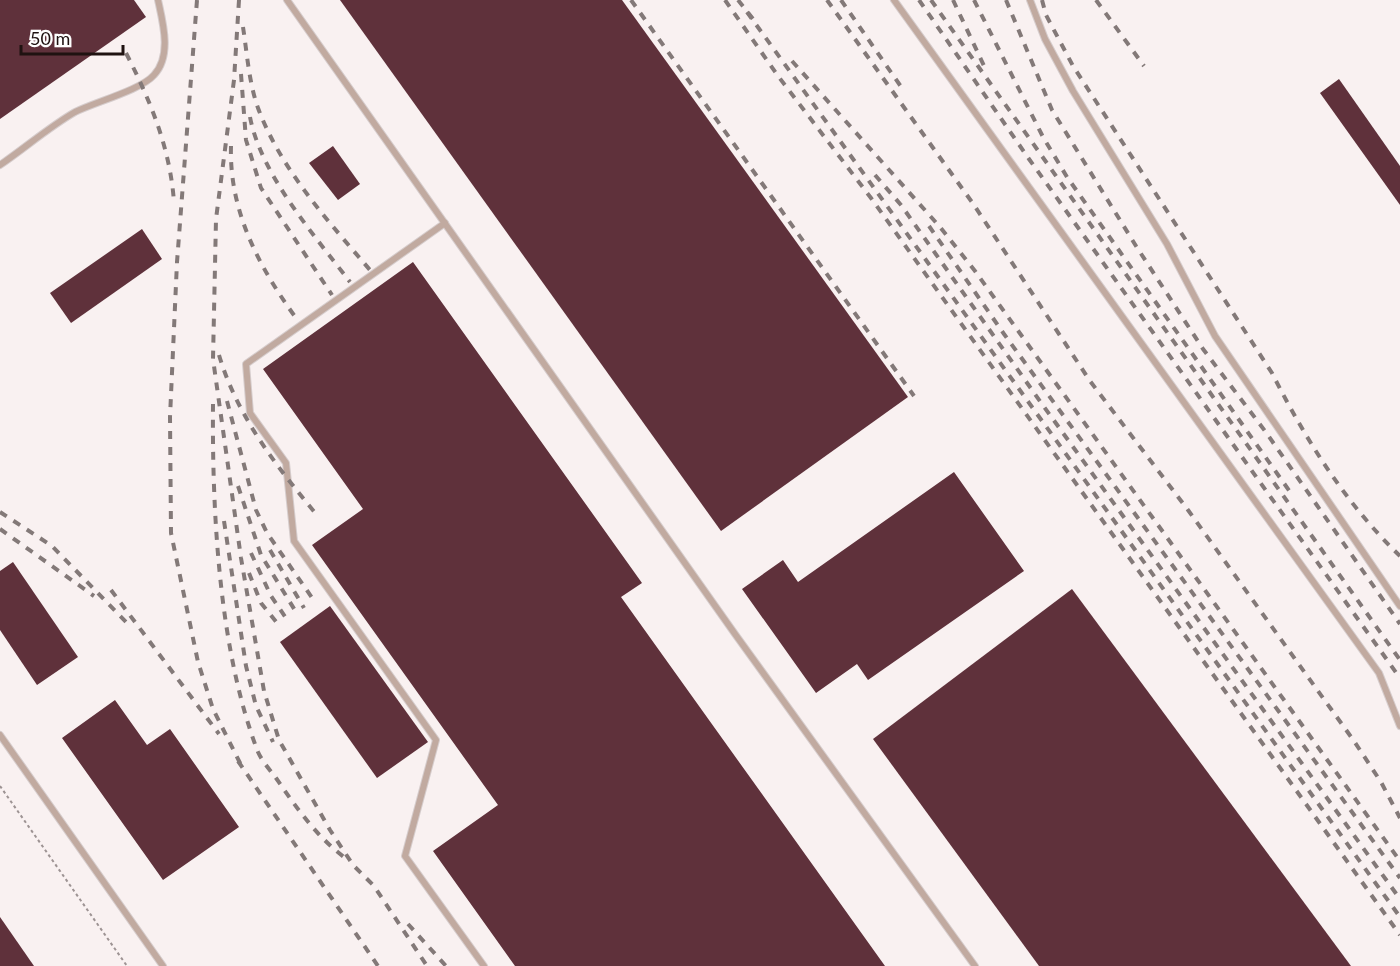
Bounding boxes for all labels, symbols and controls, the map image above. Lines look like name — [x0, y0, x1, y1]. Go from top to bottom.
scale bar — [21, 18, 123, 56]
text: 50 m — [30, 27, 70, 49]

